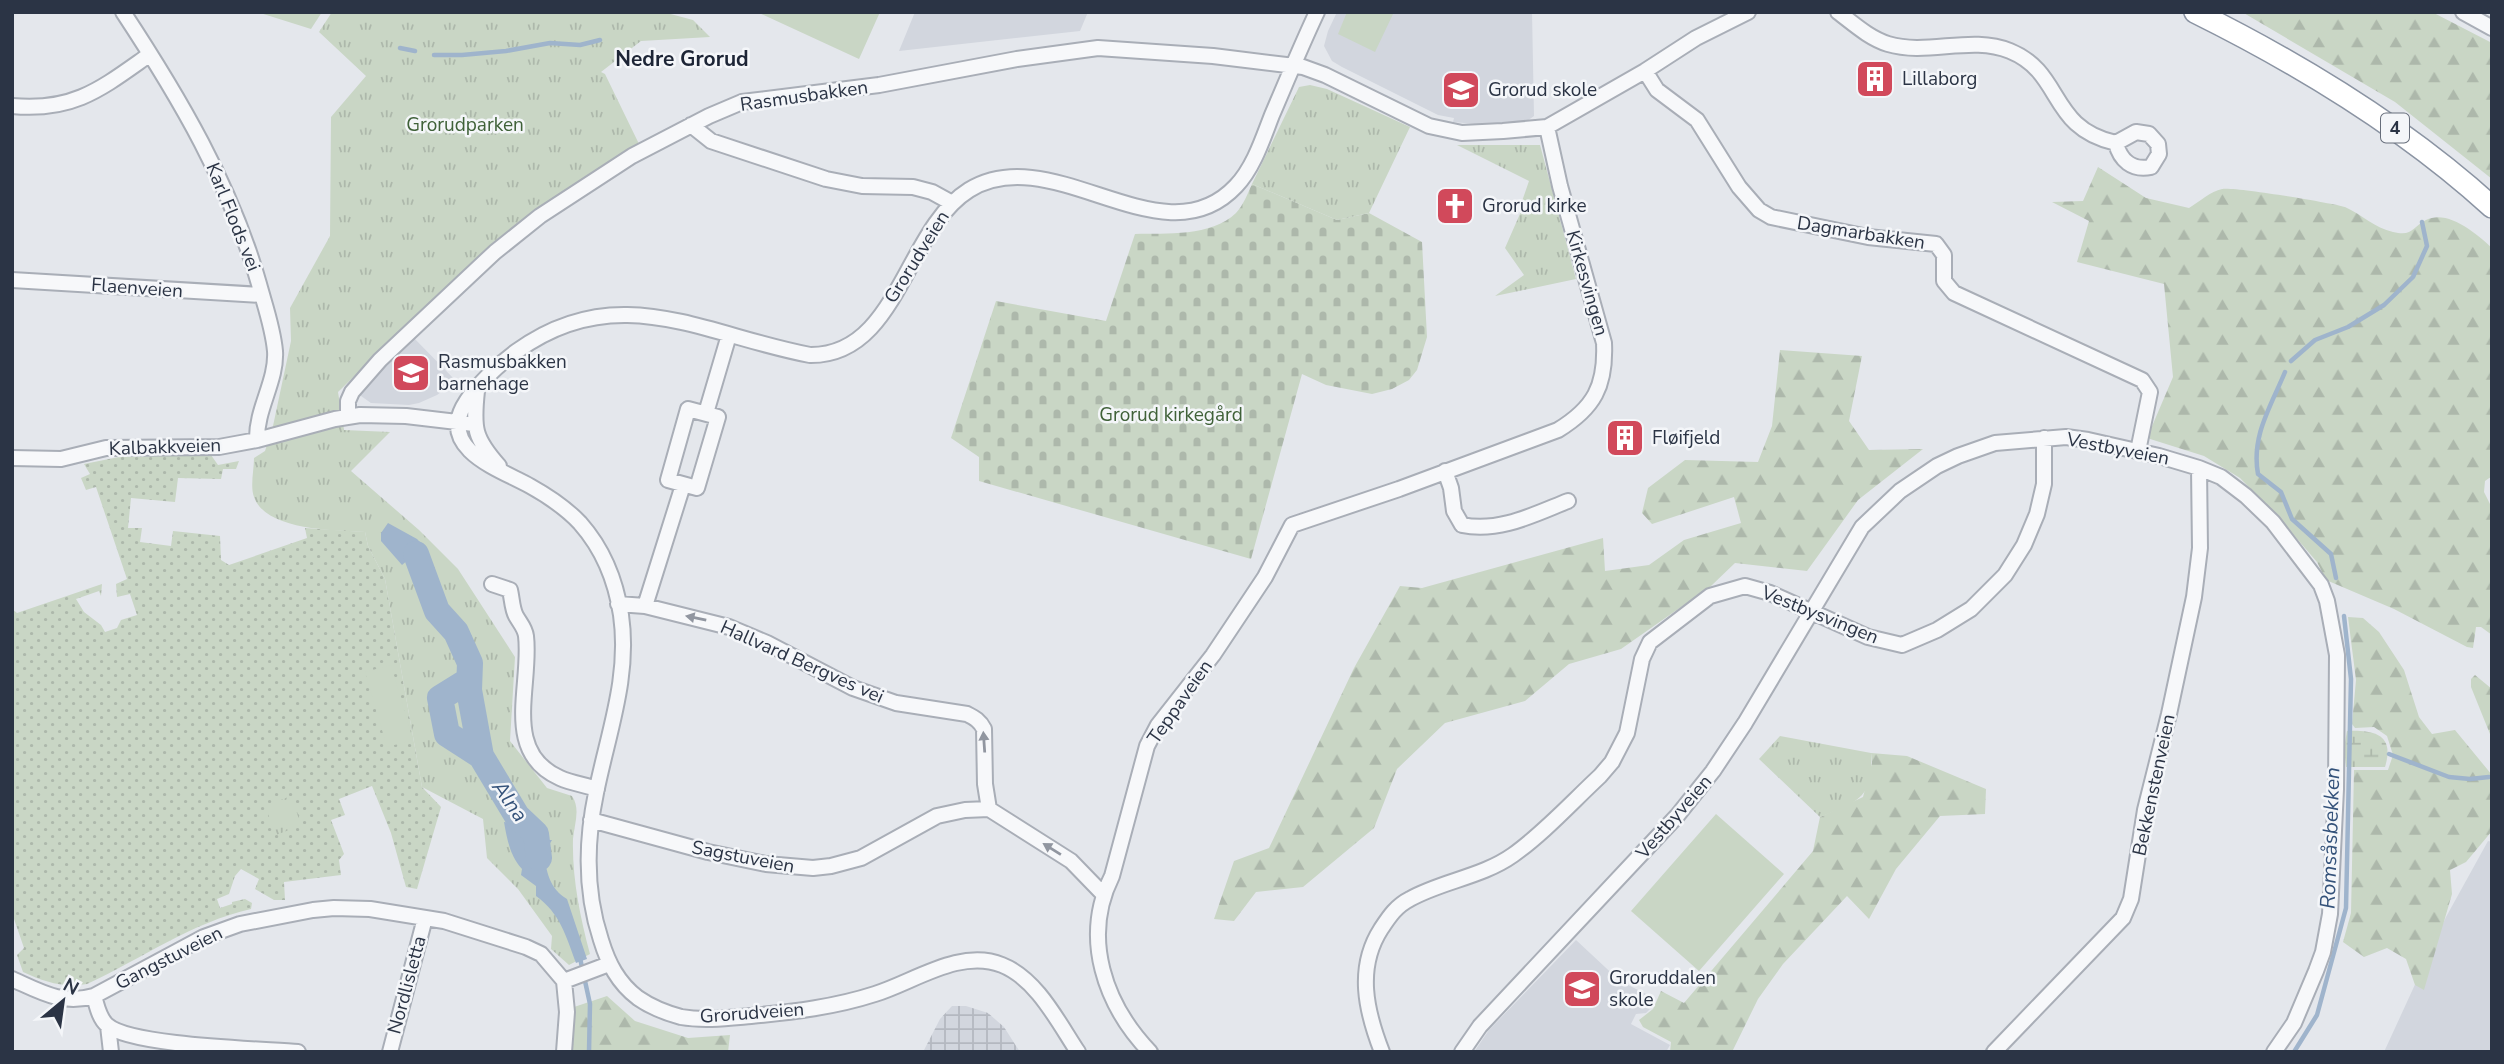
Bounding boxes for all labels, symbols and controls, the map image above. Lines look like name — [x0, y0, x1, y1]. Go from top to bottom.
district label: Nedre Grorud — [615, 45, 749, 73]
building icon: Lillaborg — [1854, 58, 1896, 100]
place label: Lillaborg — [1902, 66, 1978, 92]
school or university icon: Grorud skole — [1440, 69, 1482, 111]
street label: Rasmusbakken — [738, 74, 870, 118]
place label: Grorud skole — [1488, 77, 1597, 103]
park label: Grorudparken — [406, 112, 524, 138]
road number: 4 — [2381, 113, 2409, 142]
street label: Karl Flods vei — [199, 159, 267, 275]
church icon: Grorud kirke — [1434, 185, 1476, 227]
place label: Grorud kirke — [1482, 193, 1587, 219]
street label: Grorudveien — [878, 206, 956, 308]
street label: Dagmarbakken — [1795, 210, 1927, 256]
street label: Kirkesvingen — [1560, 227, 1614, 339]
street label: Flaenveien — [90, 272, 184, 304]
place label: Rasmusbakken barnehage — [438, 349, 567, 397]
school or university icon: Rasmusbakken barnehage — [390, 352, 432, 394]
park label: Grorud kirkegård — [1099, 402, 1243, 428]
building icon: Fløifjeld — [1604, 417, 1646, 459]
place label: Fløifjeld — [1652, 425, 1720, 451]
street label: Vestbyveien — [2064, 426, 2171, 472]
street label: Kalbakkveien — [108, 432, 222, 462]
street label: Vestbysvingen — [1757, 579, 1882, 650]
one-way arrow — [685, 613, 707, 624]
street label: Hallvard Bergves vei — [716, 614, 888, 710]
street label: Teppaveien — [1141, 655, 1219, 749]
street label: Bekkenstenveien — [2126, 712, 2182, 858]
one-way arrow — [979, 730, 990, 752]
water label: Romsåsbekken — [2314, 767, 2346, 909]
street label: Vestbyveien — [1629, 769, 1718, 865]
water label: Alna — [485, 774, 534, 827]
street label: Sagstuveien — [689, 834, 797, 880]
one-way arrow — [1043, 843, 1062, 856]
street label: Gangstuveien — [111, 920, 227, 996]
street label: Nordlisletta — [381, 933, 433, 1037]
place label: Groruddalen skole — [1609, 965, 1716, 1013]
north arrow — [28, 966, 98, 1036]
school or university icon: Groruddalen skole — [1561, 968, 1603, 1010]
text: N — [58, 972, 83, 1002]
street label: Grorudveien — [699, 996, 805, 1030]

